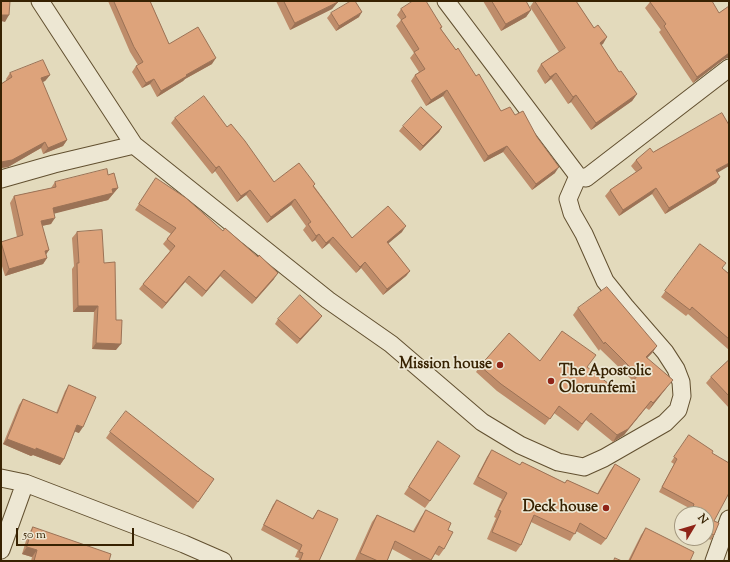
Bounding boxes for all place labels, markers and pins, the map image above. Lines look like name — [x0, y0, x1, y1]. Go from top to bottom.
place label: Mission house — [399, 356, 492, 374]
marker: Mission house — [495, 360, 505, 370]
place label: The Apostolic Olorunfemi — [559, 363, 651, 398]
marker: The Apostolic Olorunfemi — [546, 376, 556, 386]
place label: Deck house — [523, 499, 598, 517]
marker: Deck house — [601, 503, 611, 513]

